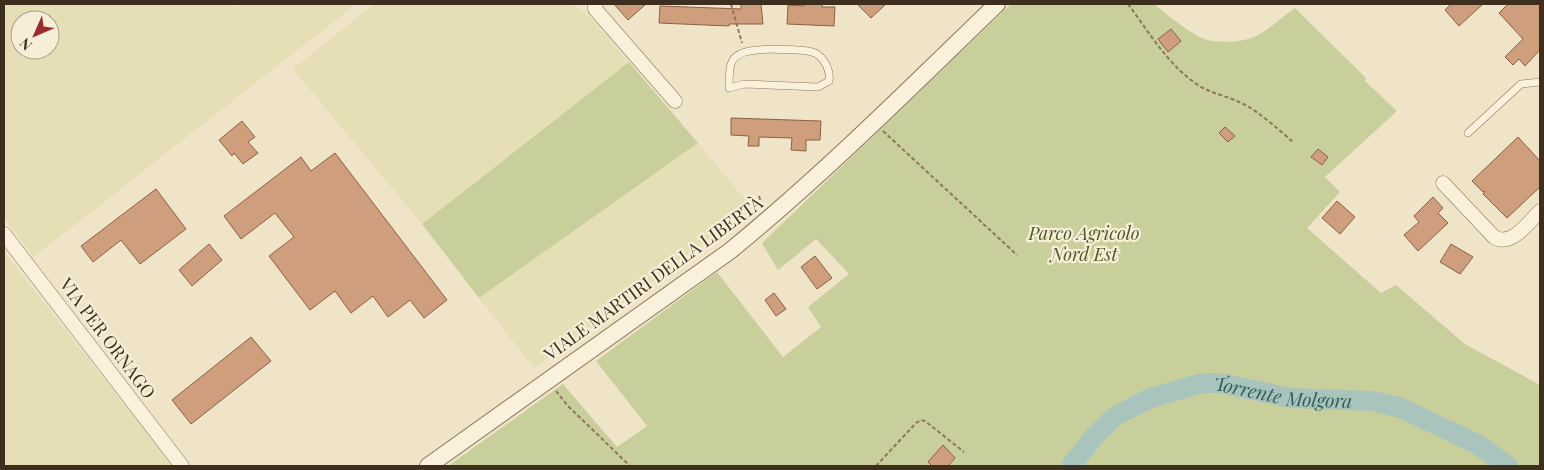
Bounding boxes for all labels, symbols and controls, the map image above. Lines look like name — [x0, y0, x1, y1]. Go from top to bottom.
north arrow — [10, 10, 60, 60]
text: N — [15, 34, 36, 55]
street label: VIALE MARTIRI DELLA LIBERTÀ — [538, 190, 768, 366]
park label: Parco Agricolo Nord Est — [1027, 221, 1140, 266]
street label: VIA PER ORNAGO — [54, 272, 161, 403]
water label: Torrente Molgora — [1214, 370, 1353, 413]

